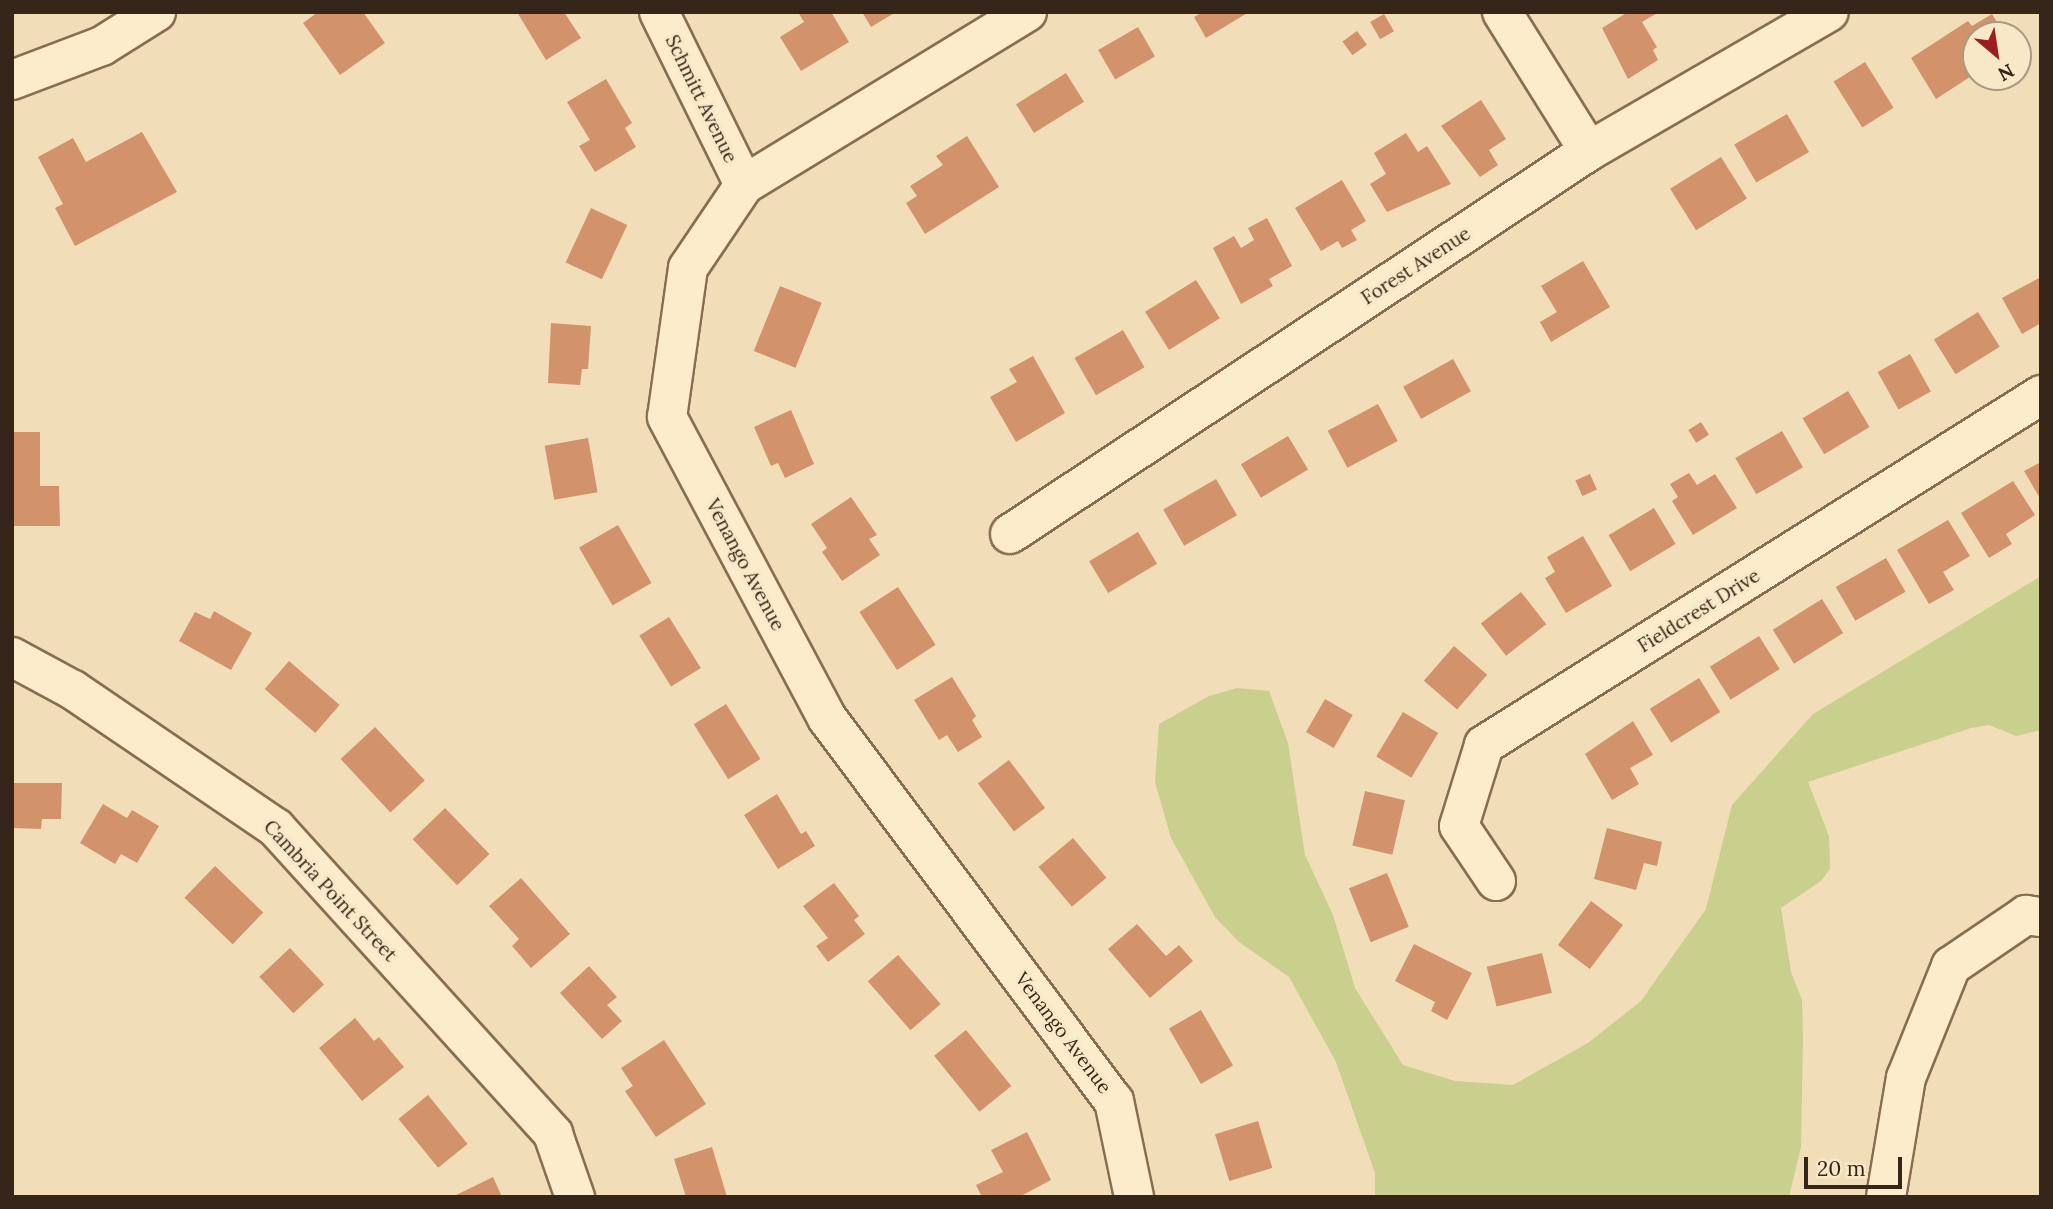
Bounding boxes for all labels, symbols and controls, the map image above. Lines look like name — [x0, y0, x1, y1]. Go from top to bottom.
north arrow — [1962, 21, 2032, 91]
street label: Schmitt Avenue — [660, 31, 742, 167]
text: N — [1994, 59, 2018, 87]
street label: Forest Avenue — [1357, 222, 1475, 310]
street label: Venango Avenue — [701, 495, 789, 635]
street label: Fieldcrest Drive — [1634, 564, 1764, 658]
street label: Cambria Point Street — [259, 816, 401, 966]
street label: Venango Avenue — [1010, 968, 1116, 1098]
scale bar — [1808, 1142, 1906, 1186]
text: 20 m — [1817, 1155, 1866, 1182]

